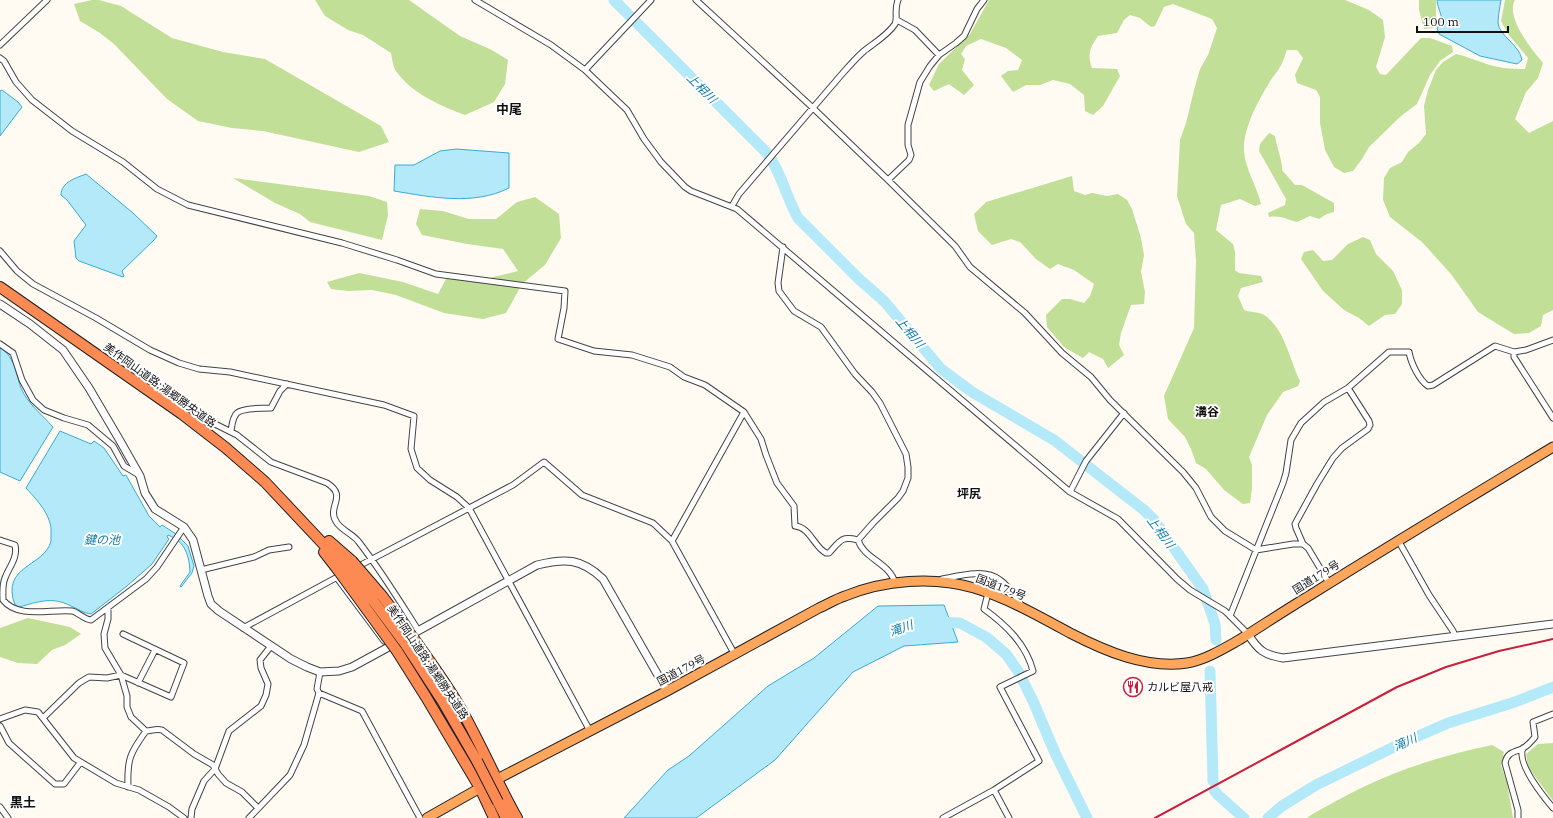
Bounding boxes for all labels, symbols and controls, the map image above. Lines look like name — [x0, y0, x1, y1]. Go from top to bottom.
scale bar — [1417, 8, 1508, 34]
text: 100 m — [1423, 14, 1459, 29]
water label: 上相川 — [684, 70, 721, 107]
district label: 中尾 — [496, 101, 522, 118]
water label: 上相川 — [893, 313, 929, 352]
street label: 美作岡山道路;湯郷勝央道路 — [101, 340, 219, 430]
district label: 溝谷 — [1195, 404, 1219, 419]
district label: 坪尻 — [957, 486, 981, 501]
water label: 上相川 — [1144, 513, 1179, 552]
water label: 鍵の池 — [84, 532, 121, 547]
street label: 国道179号 — [1290, 557, 1342, 597]
street label: 国道179号 — [974, 571, 1028, 603]
street label: 美作岡山道路;湯郷勝央道路 — [384, 602, 472, 722]
water label: 滝川 — [887, 616, 917, 639]
street label: 国道179号 — [654, 651, 708, 689]
restaurant icon: カルビ屋八戒 — [1122, 676, 1144, 698]
place label: カルビ屋八戒 — [1147, 680, 1213, 694]
water label: 滝川 — [1391, 729, 1421, 754]
district label: 黒土 — [10, 794, 36, 811]

